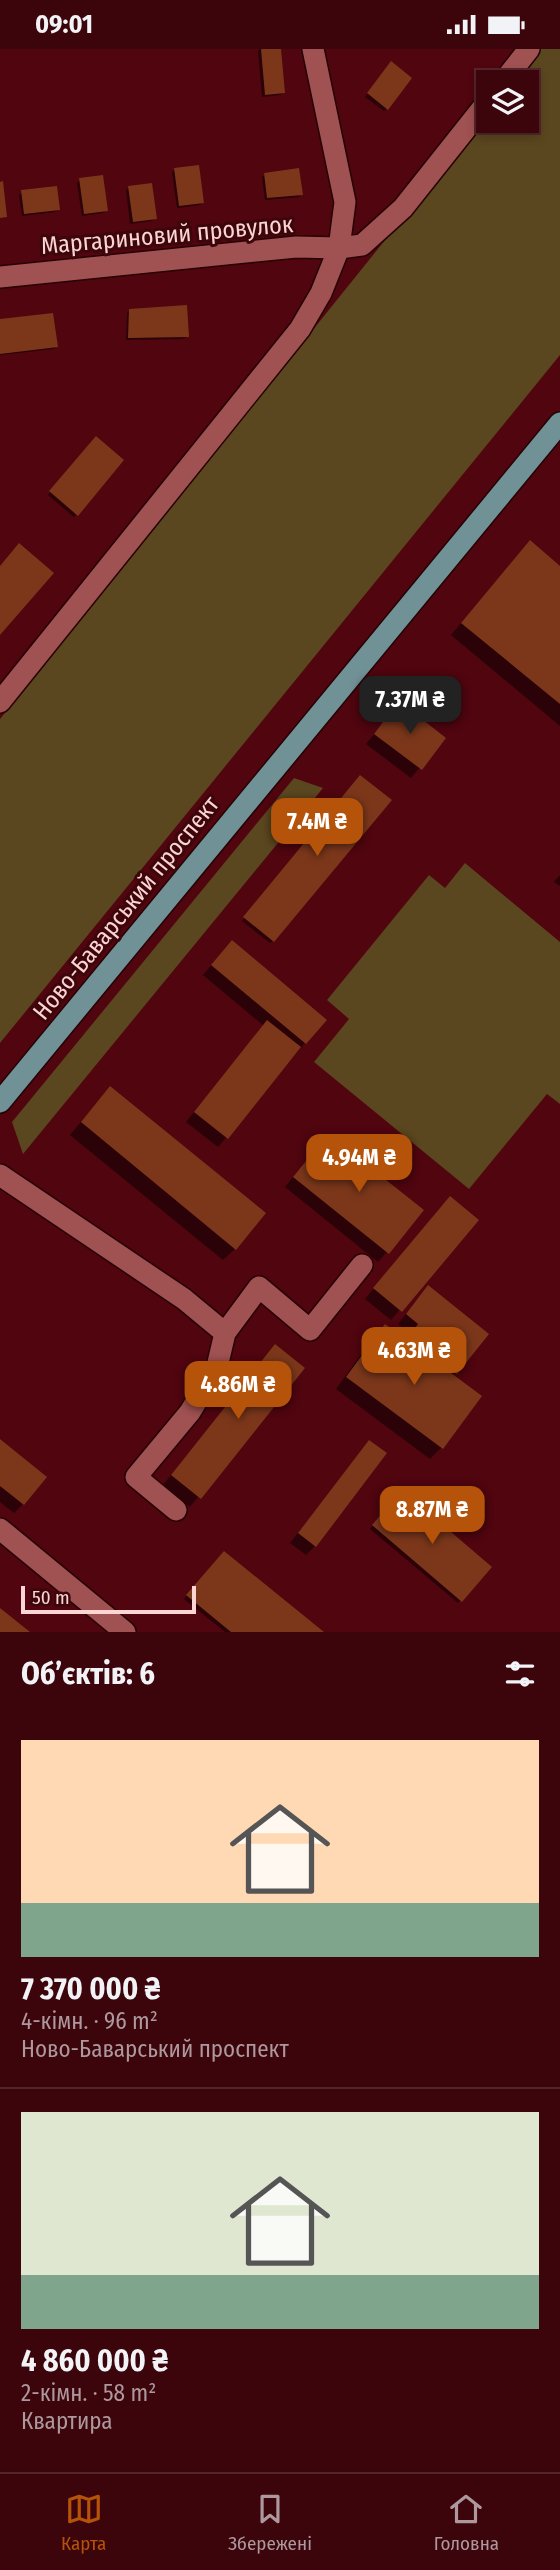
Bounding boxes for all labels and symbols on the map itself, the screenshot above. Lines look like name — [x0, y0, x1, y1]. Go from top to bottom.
street label: Маргариновий провулок — [40, 210, 295, 260]
pin: 7.37M ₴ — [345, 677, 475, 736]
street label: Ново-Баварський проспект — [27, 790, 225, 1025]
pin: 7.4M ₴ — [260, 799, 374, 858]
pin: 4.94M ₴ — [294, 1135, 424, 1194]
pin: 4.63M ₴ — [349, 1327, 479, 1387]
pin: 4.86M ₴ — [173, 1361, 303, 1421]
pin: 8.87M ₴ — [367, 1487, 497, 1546]
scale bar — [21, 1583, 196, 1615]

